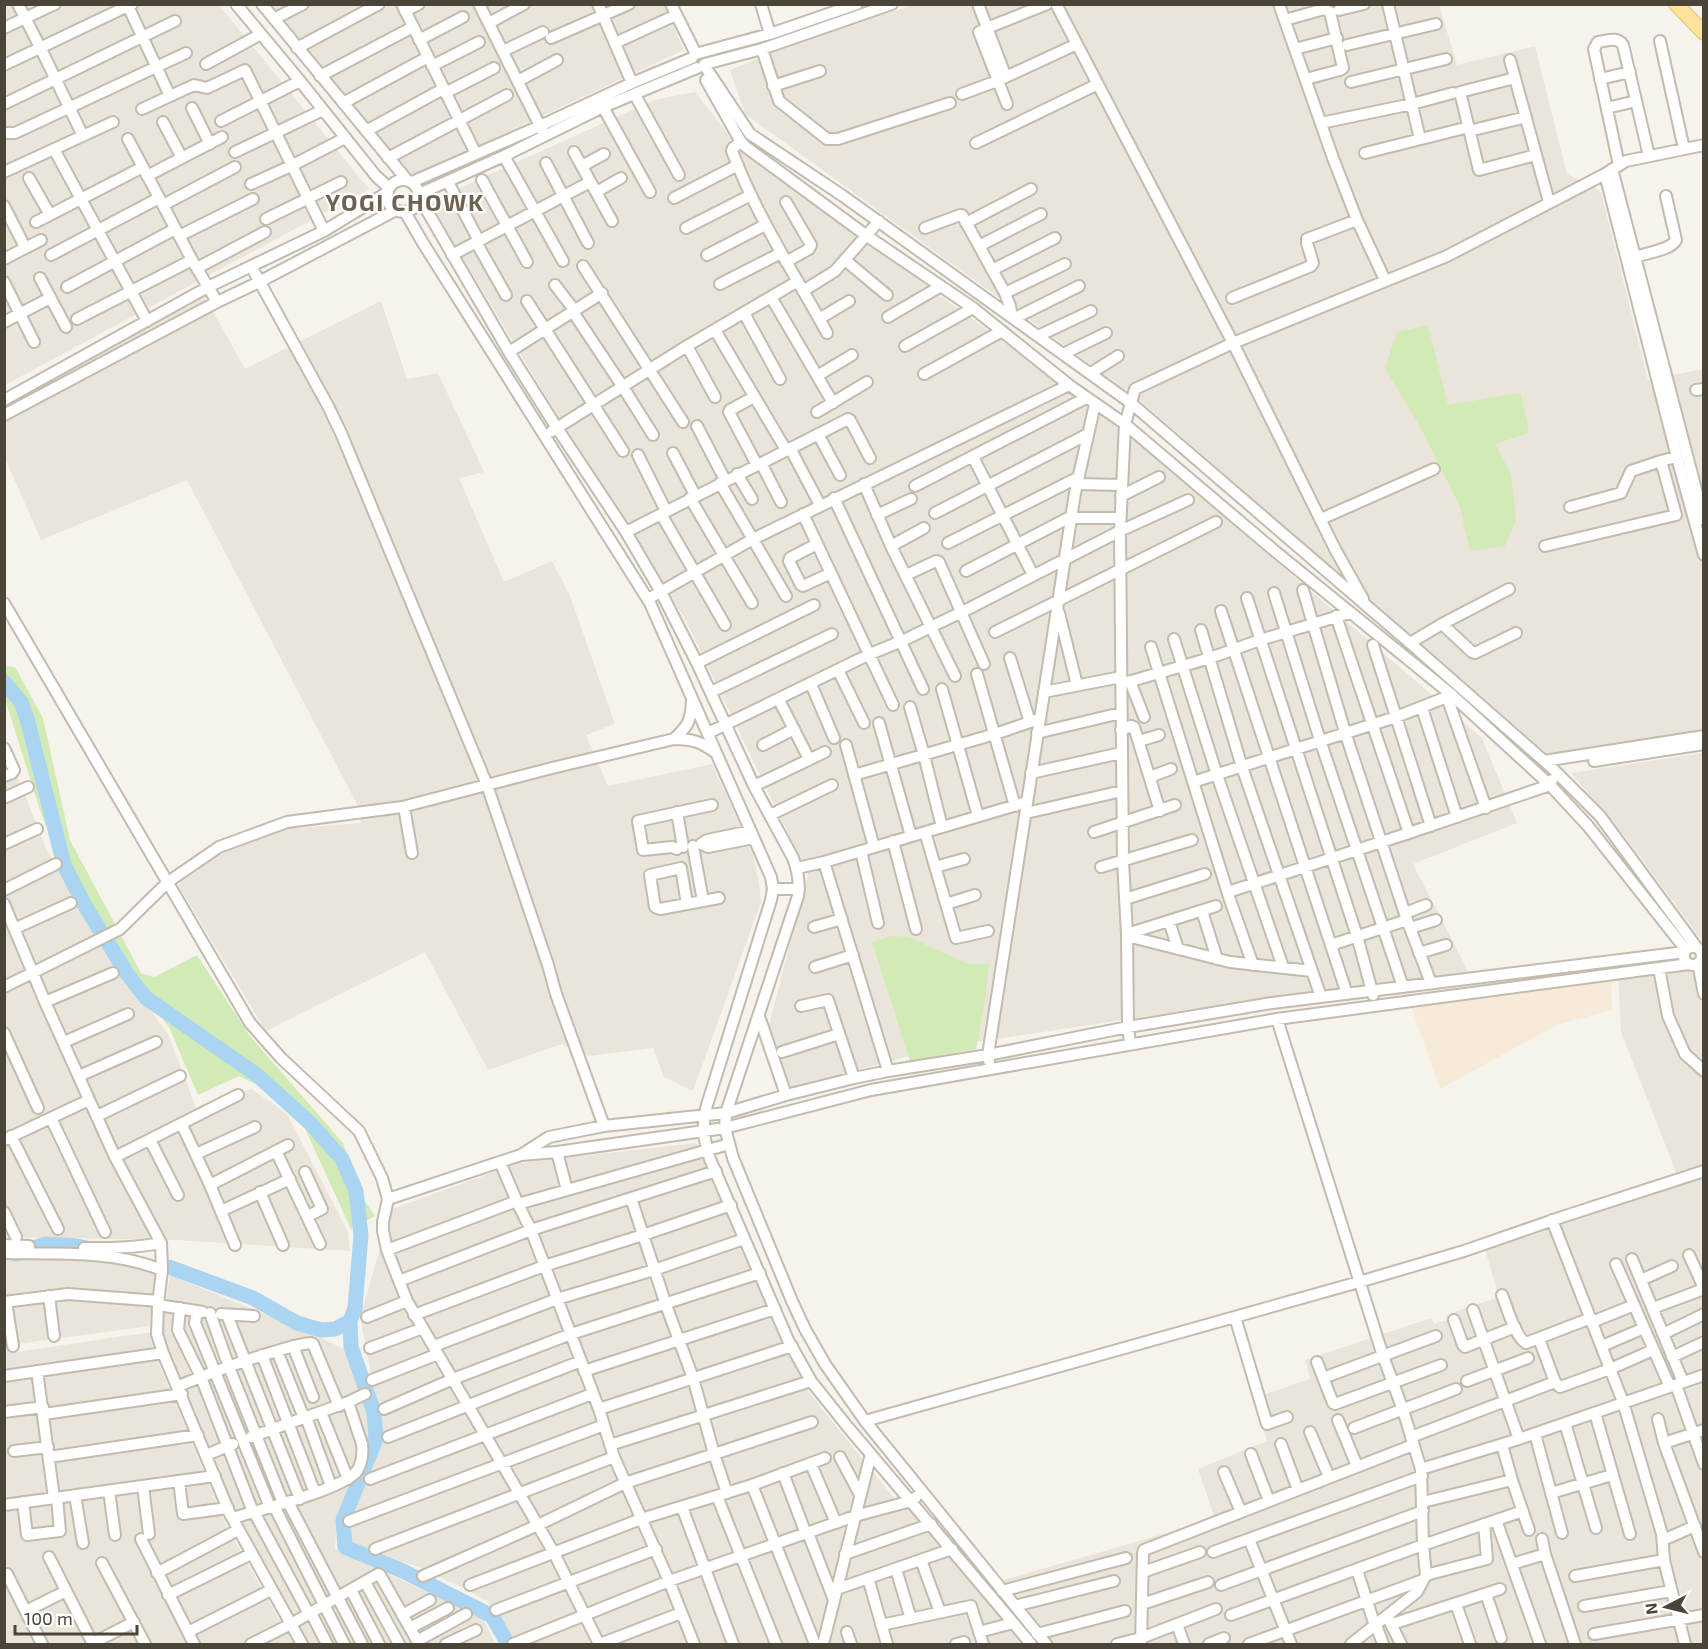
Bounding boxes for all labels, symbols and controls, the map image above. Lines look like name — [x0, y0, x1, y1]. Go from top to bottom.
district label: YOGI CHOWK — [325, 187, 485, 216]
north arrow — [1636, 1577, 1696, 1637]
scale bar — [15, 1598, 136, 1636]
text: N — [1640, 1602, 1661, 1616]
text: 100 m — [24, 1607, 73, 1629]

